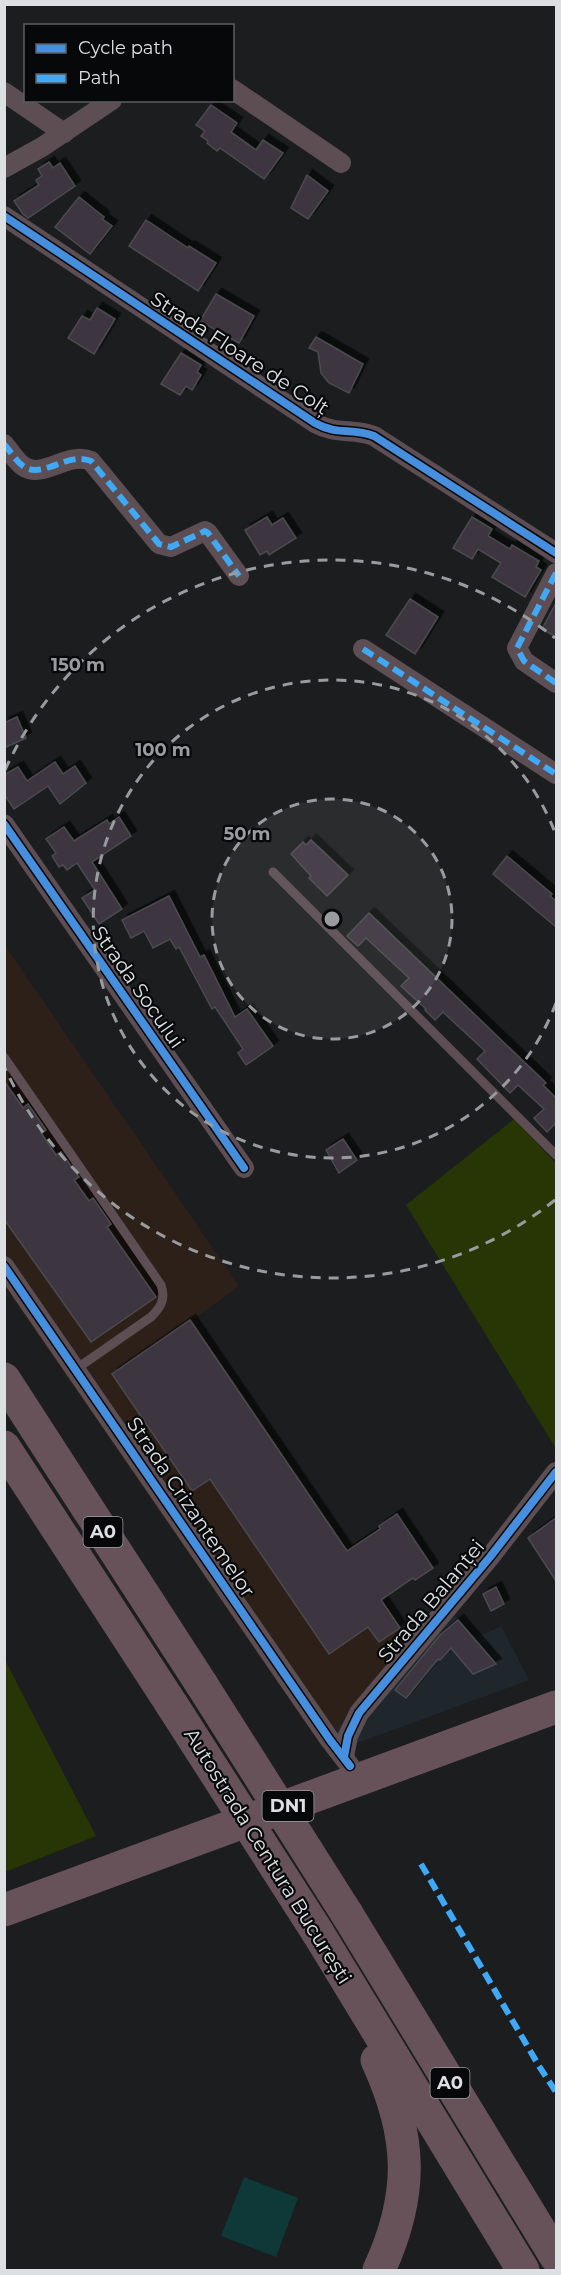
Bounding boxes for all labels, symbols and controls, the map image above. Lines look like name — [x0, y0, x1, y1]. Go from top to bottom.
legend — [24, 24, 234, 102]
text: Cycle path — [78, 37, 173, 59]
text: Path — [78, 67, 121, 89]
street label: Strada Floare de Colț — [146, 286, 334, 421]
text: 150 m — [51, 654, 105, 676]
text: 100 m — [135, 739, 191, 761]
text: 50 m — [224, 823, 270, 845]
centre of rings — [322, 909, 342, 929]
street label: Strada Socului — [87, 921, 189, 1053]
street label: Strada Crizantemelor — [122, 1412, 260, 1602]
road number: A0 — [84, 1517, 122, 1547]
street label: Strada Balanței — [373, 1535, 490, 1668]
street label: Autostrada Centura București — [178, 1724, 357, 1989]
road number: DN1 — [262, 1791, 314, 1821]
road number: A0 — [430, 2068, 470, 2098]

